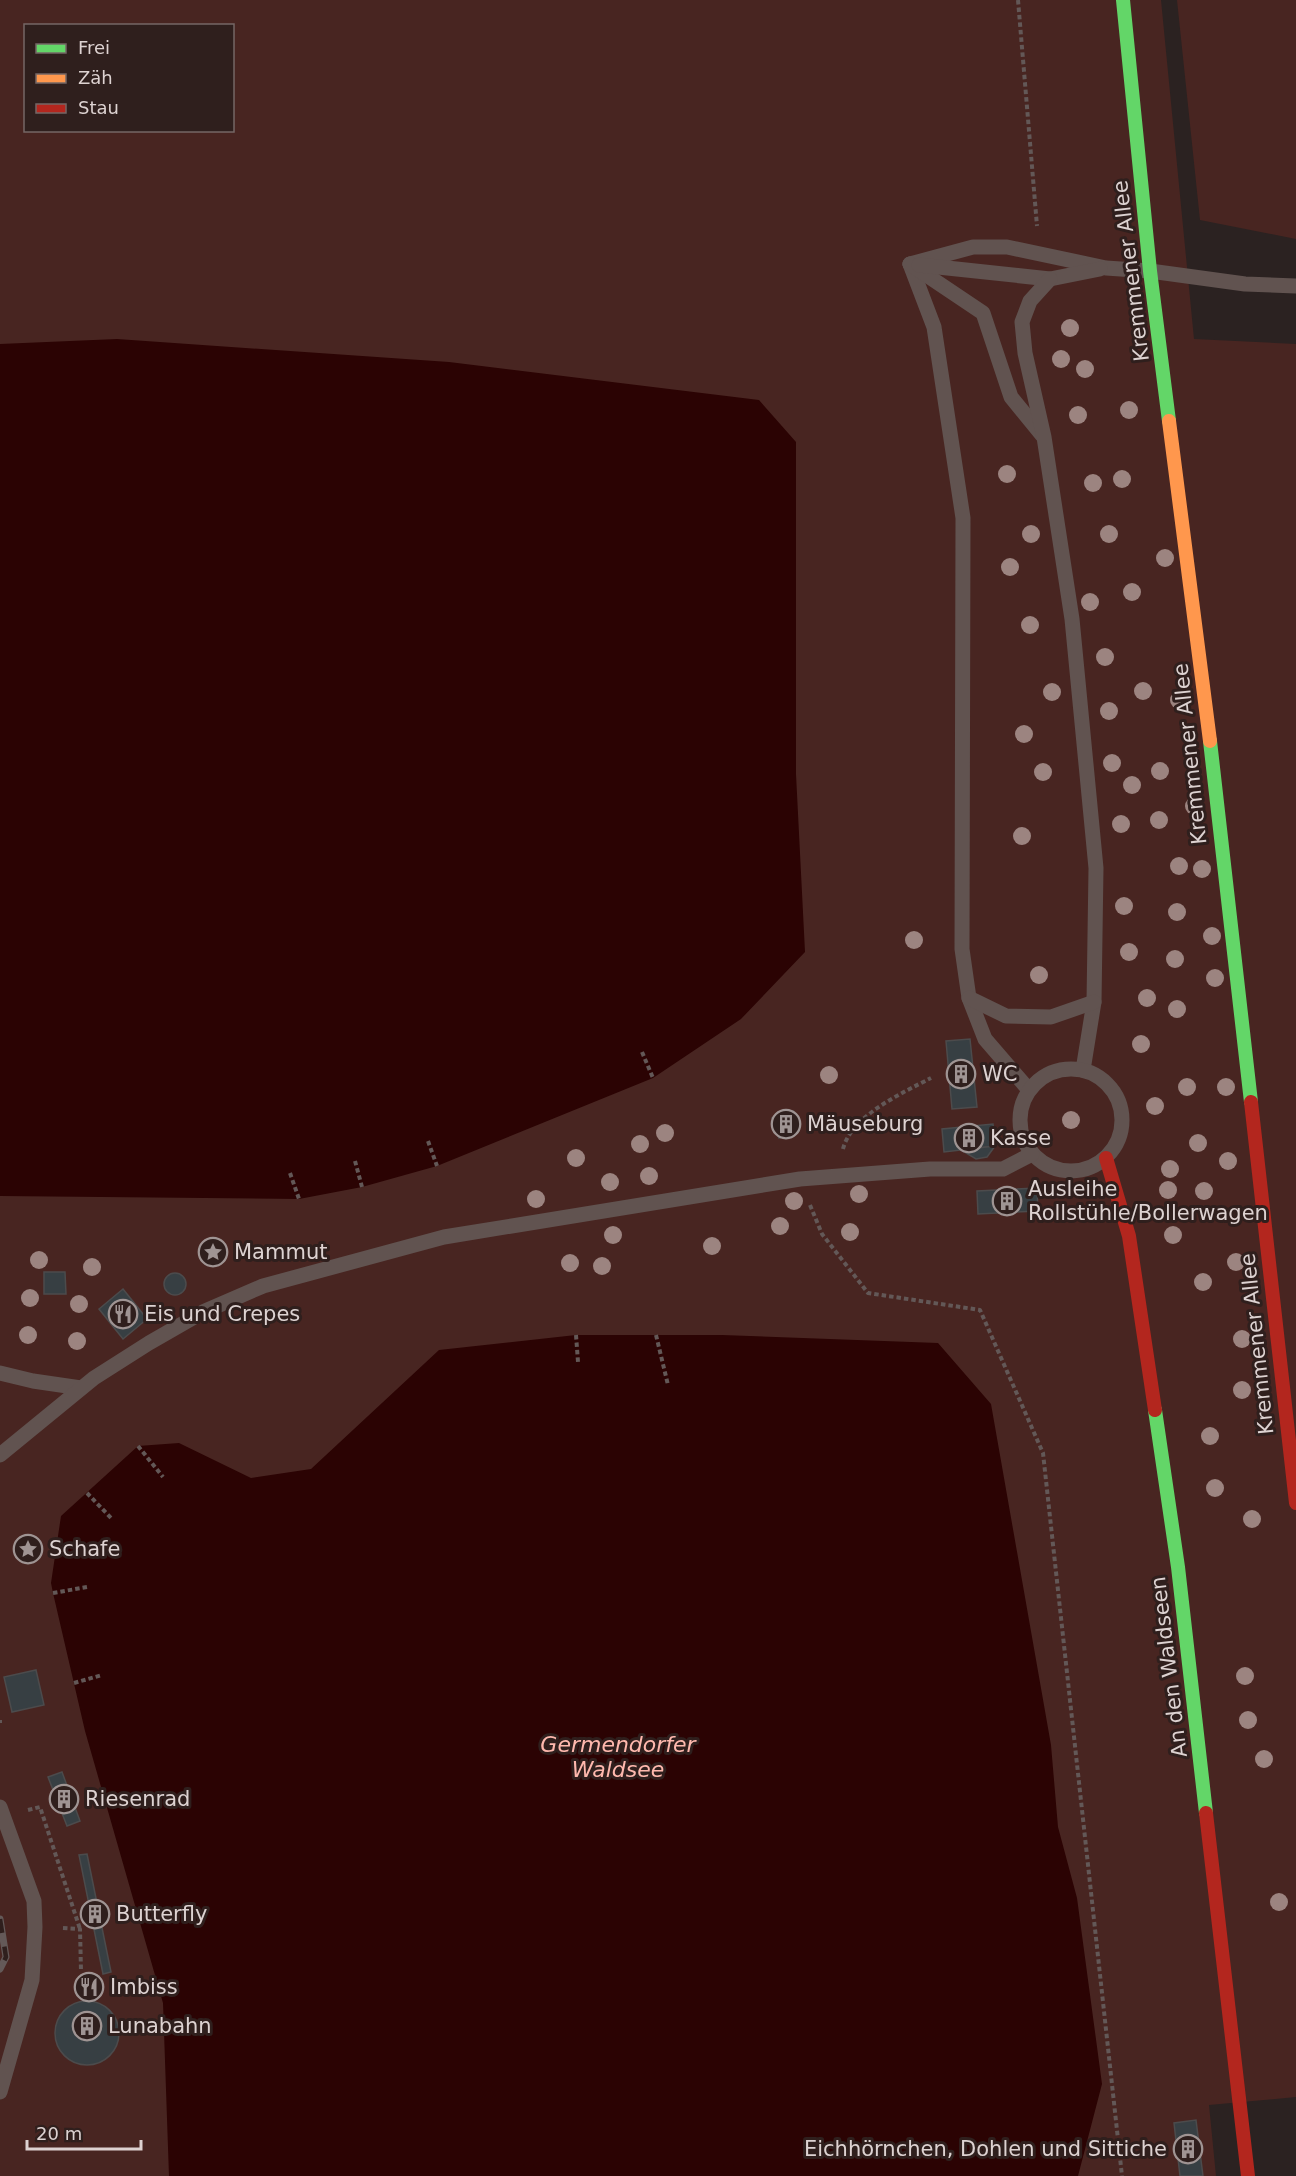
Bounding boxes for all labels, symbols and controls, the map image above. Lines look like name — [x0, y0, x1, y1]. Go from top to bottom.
legend — [24, 24, 234, 132]
text: Frei — [78, 37, 110, 58]
text: Zäh — [78, 67, 113, 88]
text: Stau — [78, 97, 119, 118]
street label: Kremmener Allee — [1108, 179, 1154, 363]
street label: Kremmener Allee — [1169, 662, 1211, 846]
building icon: WC — [945, 1058, 977, 1090]
place label: WC — [982, 1062, 1017, 1086]
building icon: Mäuseburg — [770, 1108, 802, 1140]
place label: Mäuseburg — [807, 1112, 923, 1136]
building icon: Kasse — [953, 1122, 985, 1154]
place label: Kasse — [990, 1126, 1051, 1150]
place label: Ausleihe Rollstühle/Bollerwagen — [1028, 1177, 1268, 1225]
building icon: Ausleihe Rollstühle/Bollerwagen — [991, 1185, 1023, 1217]
place icon: Mammut — [197, 1236, 229, 1268]
place label: Mammut — [234, 1240, 327, 1264]
street label: Kremmener Allee — [1236, 1252, 1278, 1436]
restaurant icon: Eis und Crepes — [107, 1298, 139, 1330]
place label: Eis und Crepes — [144, 1302, 300, 1326]
place icon: Schafe — [12, 1533, 44, 1565]
place label: Schafe — [49, 1537, 120, 1561]
street label: An den Waldseen — [1146, 1575, 1192, 1759]
water label: Germendorfer Waldsee — [540, 1732, 698, 1782]
building icon: Riesenrad — [48, 1783, 80, 1815]
place label: Riesenrad — [85, 1787, 190, 1811]
building icon: Butterfly — [79, 1898, 111, 1930]
place label: Butterfly — [116, 1902, 207, 1926]
restaurant icon: Imbiss — [73, 1971, 105, 2003]
place label: Imbiss — [110, 1975, 178, 1999]
building icon: Lunabahn — [71, 2010, 103, 2042]
place label: Lunabahn — [108, 2014, 212, 2038]
scale bar — [27, 2113, 141, 2151]
text: 20 m — [36, 2123, 82, 2144]
building icon: Eichhörnchen, Dohlen und Sittiche — [1172, 2133, 1204, 2165]
place label: Eichhörnchen, Dohlen und Sittiche — [804, 2137, 1167, 2161]

